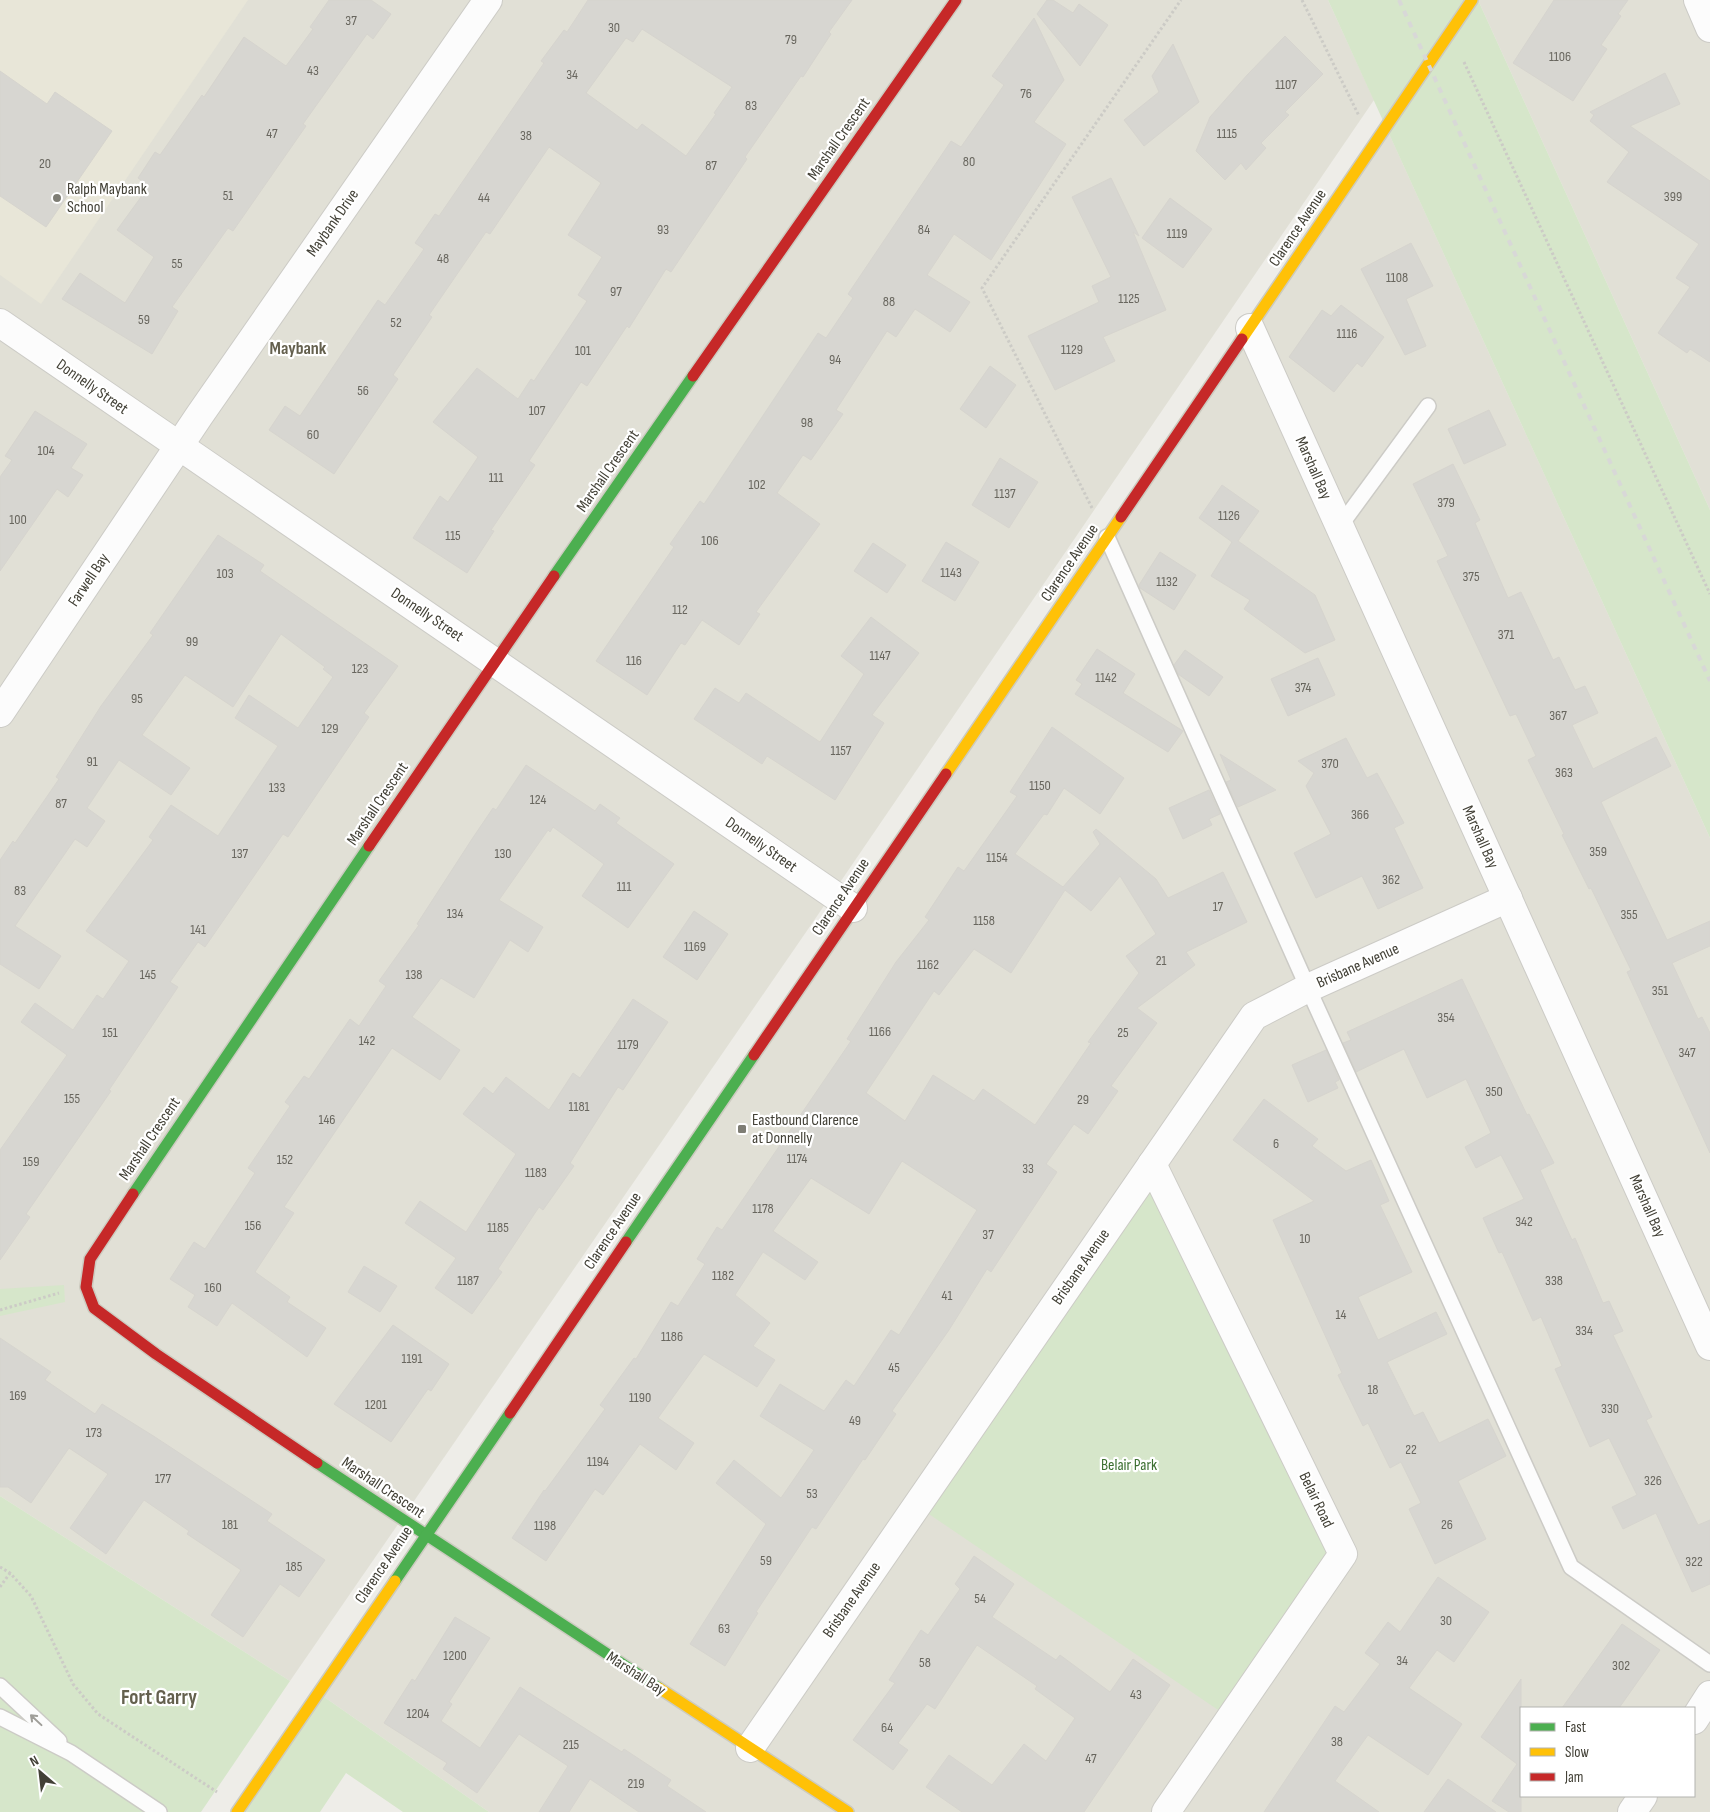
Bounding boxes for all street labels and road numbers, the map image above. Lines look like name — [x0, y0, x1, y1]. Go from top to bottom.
street label: Marshall Crescent — [804, 94, 874, 184]
street label: Maybank Drive — [303, 186, 363, 260]
street label: Clarence Avenue — [1265, 186, 1331, 270]
street label: Donnelly Street — [53, 355, 132, 419]
street label: Marshall Crescent — [573, 426, 643, 516]
street label: Marshall Bay — [1291, 434, 1335, 502]
street label: Clarence Avenue — [1037, 521, 1103, 605]
street label: Farwell Bay — [64, 550, 114, 610]
street label: Donnelly Street — [387, 584, 467, 646]
street label: Marshall Crescent — [343, 759, 413, 849]
street label: Marshall Bay — [1458, 803, 1502, 871]
street label: Donnelly Street — [722, 813, 801, 877]
street label: Clarence Avenue — [808, 855, 874, 939]
street label: Brisbane Avenue — [1314, 939, 1402, 993]
street label: Marshall Crescent — [115, 1094, 185, 1184]
street label: Marshall Bay — [1625, 1172, 1669, 1240]
street label: Clarence Avenue — [580, 1189, 646, 1273]
street label: Brisbane Avenue — [1048, 1225, 1114, 1309]
street label: Marshall Crescent — [338, 1453, 428, 1523]
street label: Belair Road — [1294, 1469, 1338, 1531]
street label: Clarence Avenue — [351, 1523, 417, 1607]
street label: Brisbane Avenue — [819, 1558, 885, 1642]
street label: Marshall Bay — [603, 1648, 669, 1700]

